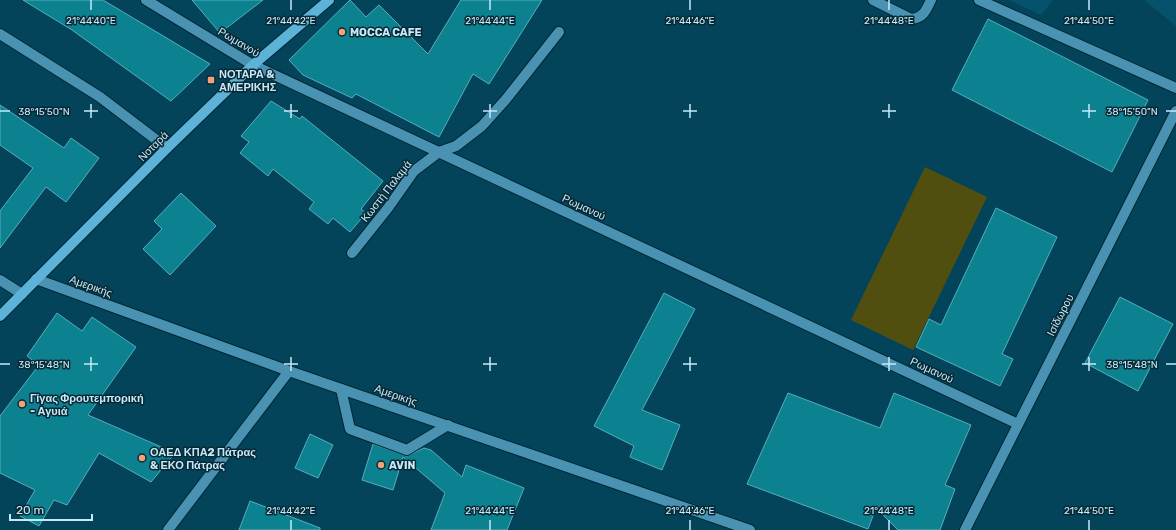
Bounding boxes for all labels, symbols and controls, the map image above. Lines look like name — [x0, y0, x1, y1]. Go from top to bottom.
text: 21°44'40"E — [66, 15, 116, 27]
text: 21°44'42"E — [266, 15, 316, 27]
text: 21°44'44"E — [465, 15, 515, 27]
text: 21°44'46"E — [665, 15, 715, 27]
text: 21°44'48"E — [864, 15, 914, 27]
text: 21°44'50"E — [1064, 15, 1114, 27]
street label: Ρωμανού — [216, 25, 262, 60]
place label: MOCCA CAFE — [350, 26, 422, 39]
marker: MOCCA CAFE — [337, 27, 347, 37]
place label: ΝΟΤΑΡΑ & ΑΜΕΡΙΚΗΣ — [219, 68, 277, 94]
marker: ΝΟΤΑΡΑ & ΑΜΕΡΙΚΗΣ — [206, 75, 216, 85]
text: 38°15'50"N — [18, 106, 70, 118]
text: 38°15'50"N — [1106, 106, 1158, 118]
street label: Νοταρά — [136, 128, 172, 164]
street label: Κωστή Παλαμά — [358, 157, 415, 225]
street label: Ρωμανού — [560, 192, 608, 223]
street label: Αμερικής — [68, 273, 114, 300]
street label: Ισίδωρου — [1044, 292, 1077, 338]
street label: Ρωμανού — [908, 355, 956, 386]
text: 38°15'48"N — [18, 359, 70, 371]
text: 38°15'48"N — [1106, 359, 1158, 371]
street label: Αμερικής — [373, 382, 419, 409]
place label: Γίγας Φρουτεμπορική - Αγυιά — [30, 392, 144, 418]
marker: Γίγας Φρουτεμπορική - Αγυιά — [17, 399, 27, 409]
place label: ΟΑΕΔ ΚΠΑ2 Πάτρας & ΕΚΟ Πάτρας — [150, 446, 256, 472]
marker: ΟΑΕΔ ΚΠΑ2 Πάτρας & ΕΚΟ Πάτρας — [137, 453, 147, 463]
place label: AVIN — [389, 459, 415, 472]
marker: AVIN — [376, 460, 386, 470]
scale bar — [10, 496, 92, 522]
text: 20 m — [16, 503, 44, 517]
text: 21°44'42"E — [266, 505, 316, 517]
text: 21°44'44"E — [465, 505, 515, 517]
text: 21°44'46"E — [665, 505, 715, 517]
text: 21°44'48"E — [864, 505, 914, 517]
text: 21°44'50"E — [1064, 505, 1114, 517]

